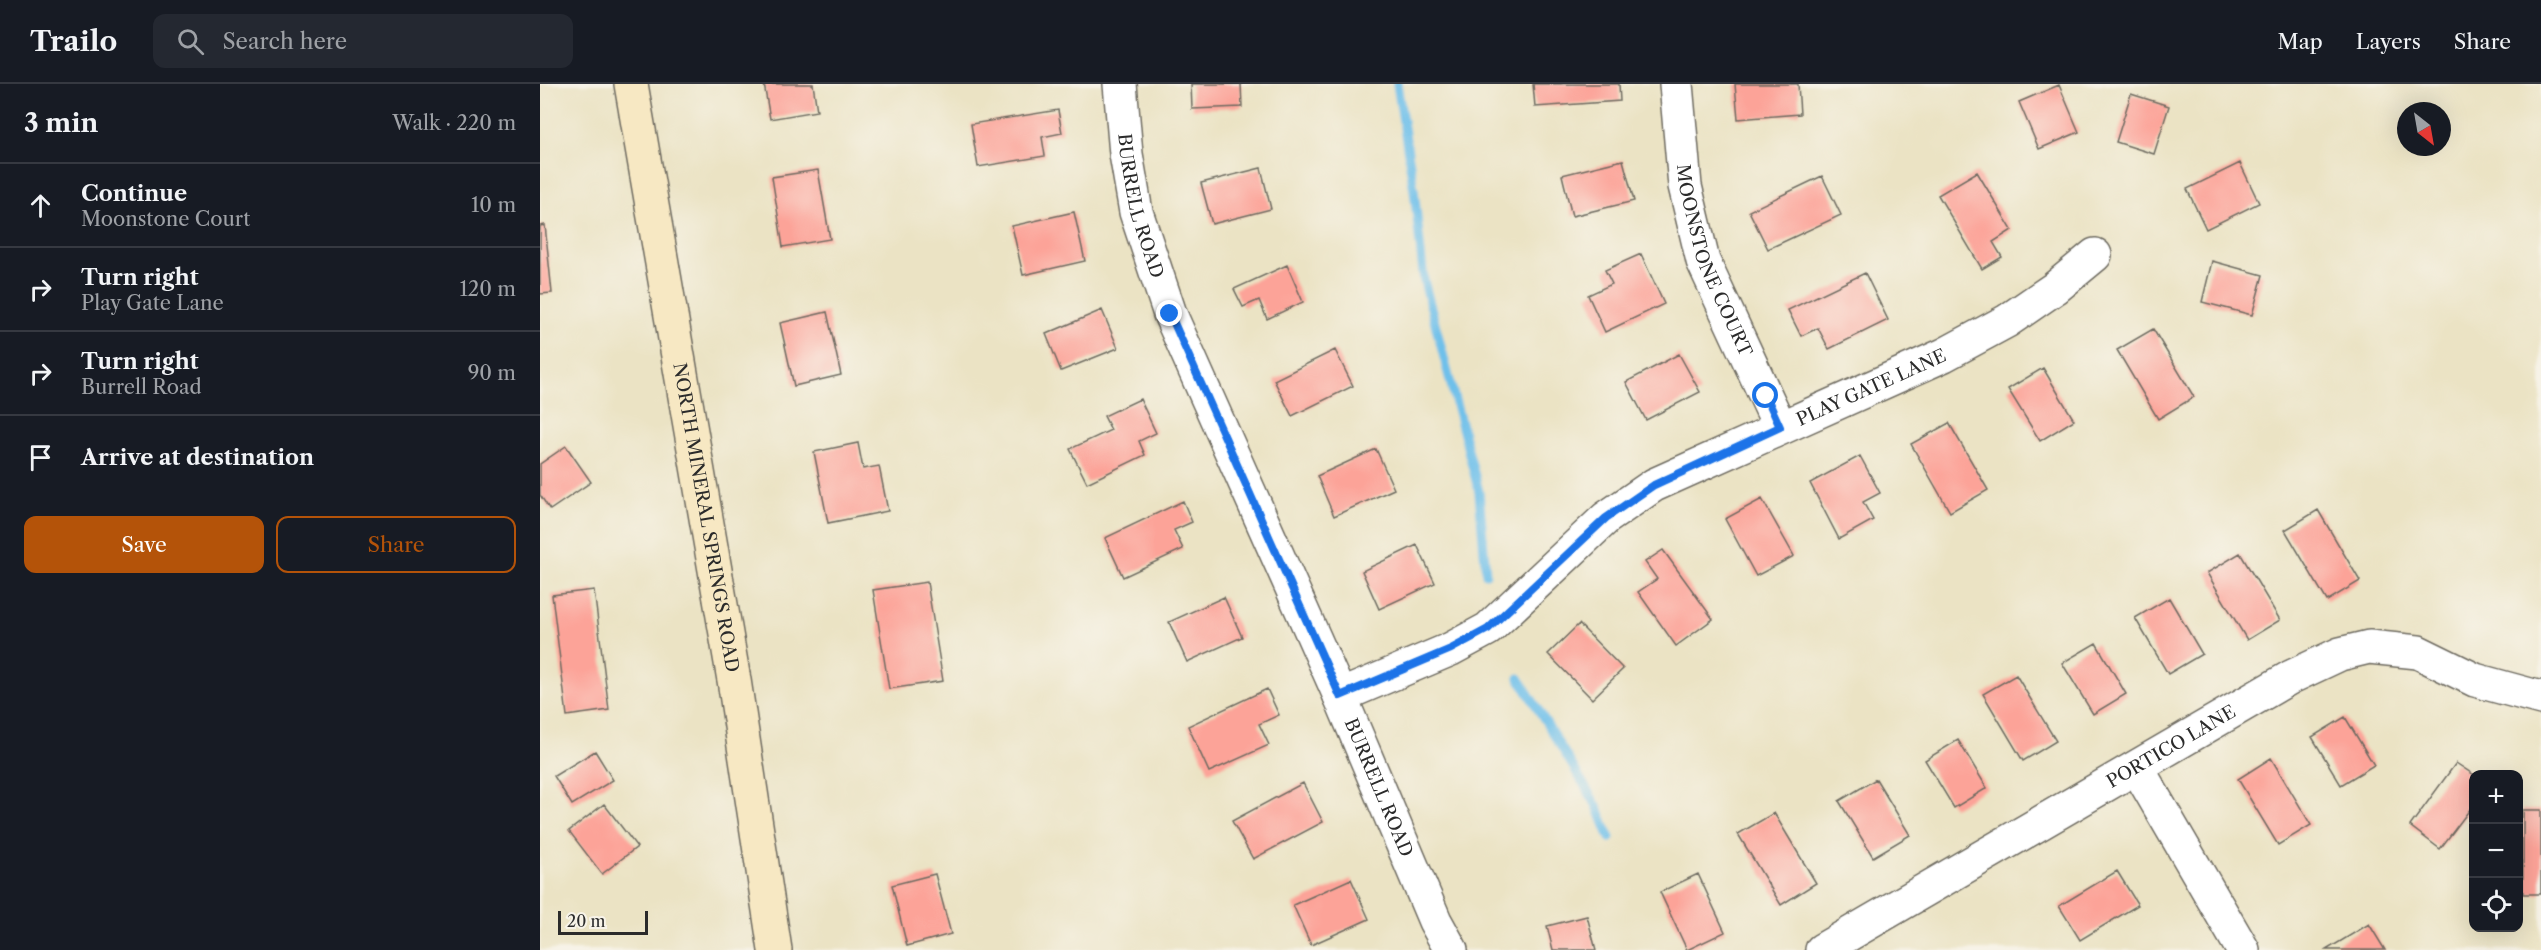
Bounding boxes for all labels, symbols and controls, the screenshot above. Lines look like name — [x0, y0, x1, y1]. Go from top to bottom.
search box — [153, 14, 573, 68]
text: Trailo — [30, 24, 117, 58]
icon: search — [174, 25, 207, 58]
text: Search here — [222, 28, 347, 55]
text: Map — [2278, 29, 2323, 54]
text: Layers — [2356, 29, 2421, 54]
text: Share — [2454, 29, 2511, 54]
north arrow — [2397, 102, 2451, 156]
text: 3 min — [24, 107, 98, 139]
text: Walk · 220 m — [392, 111, 516, 135]
street label: BURRELL ROAD — [1113, 133, 1168, 281]
street label: MOONSTONE COURT — [1672, 163, 1757, 360]
text: Continue — [81, 180, 187, 207]
icon: ahead — [24, 189, 57, 222]
text: 10 m — [471, 193, 516, 217]
text: Moonstone Court — [81, 207, 250, 231]
text: Turn right — [81, 264, 199, 291]
icon: right — [24, 273, 57, 306]
text: 120 m — [459, 277, 516, 301]
text: Play Gate Lane — [81, 291, 224, 315]
route end — [1156, 300, 1182, 326]
street label: PLAY GATE LANE — [1793, 344, 1950, 431]
text: Turn right — [81, 348, 199, 375]
icon: right — [24, 357, 57, 390]
text: 90 m — [468, 361, 516, 385]
street label: NORTH MINERAL SPRINGS ROAD — [668, 361, 743, 674]
text: Burrell Road — [81, 375, 202, 399]
route start — [1752, 382, 1778, 408]
icon: arrive — [24, 441, 57, 474]
text: Arrive at destination — [81, 444, 314, 471]
button: Save — [24, 516, 264, 573]
button: Share — [276, 516, 516, 573]
street label: PORTICO LANE — [2103, 701, 2240, 793]
street label: BURRELL ROAD — [1340, 715, 1418, 860]
map controls — [2469, 770, 2523, 932]
button: + — [2469, 770, 2523, 824]
button: − — [2469, 824, 2523, 878]
button: locate — [2469, 878, 2523, 932]
scale bar — [558, 908, 648, 936]
text: 20 m — [567, 911, 606, 931]

